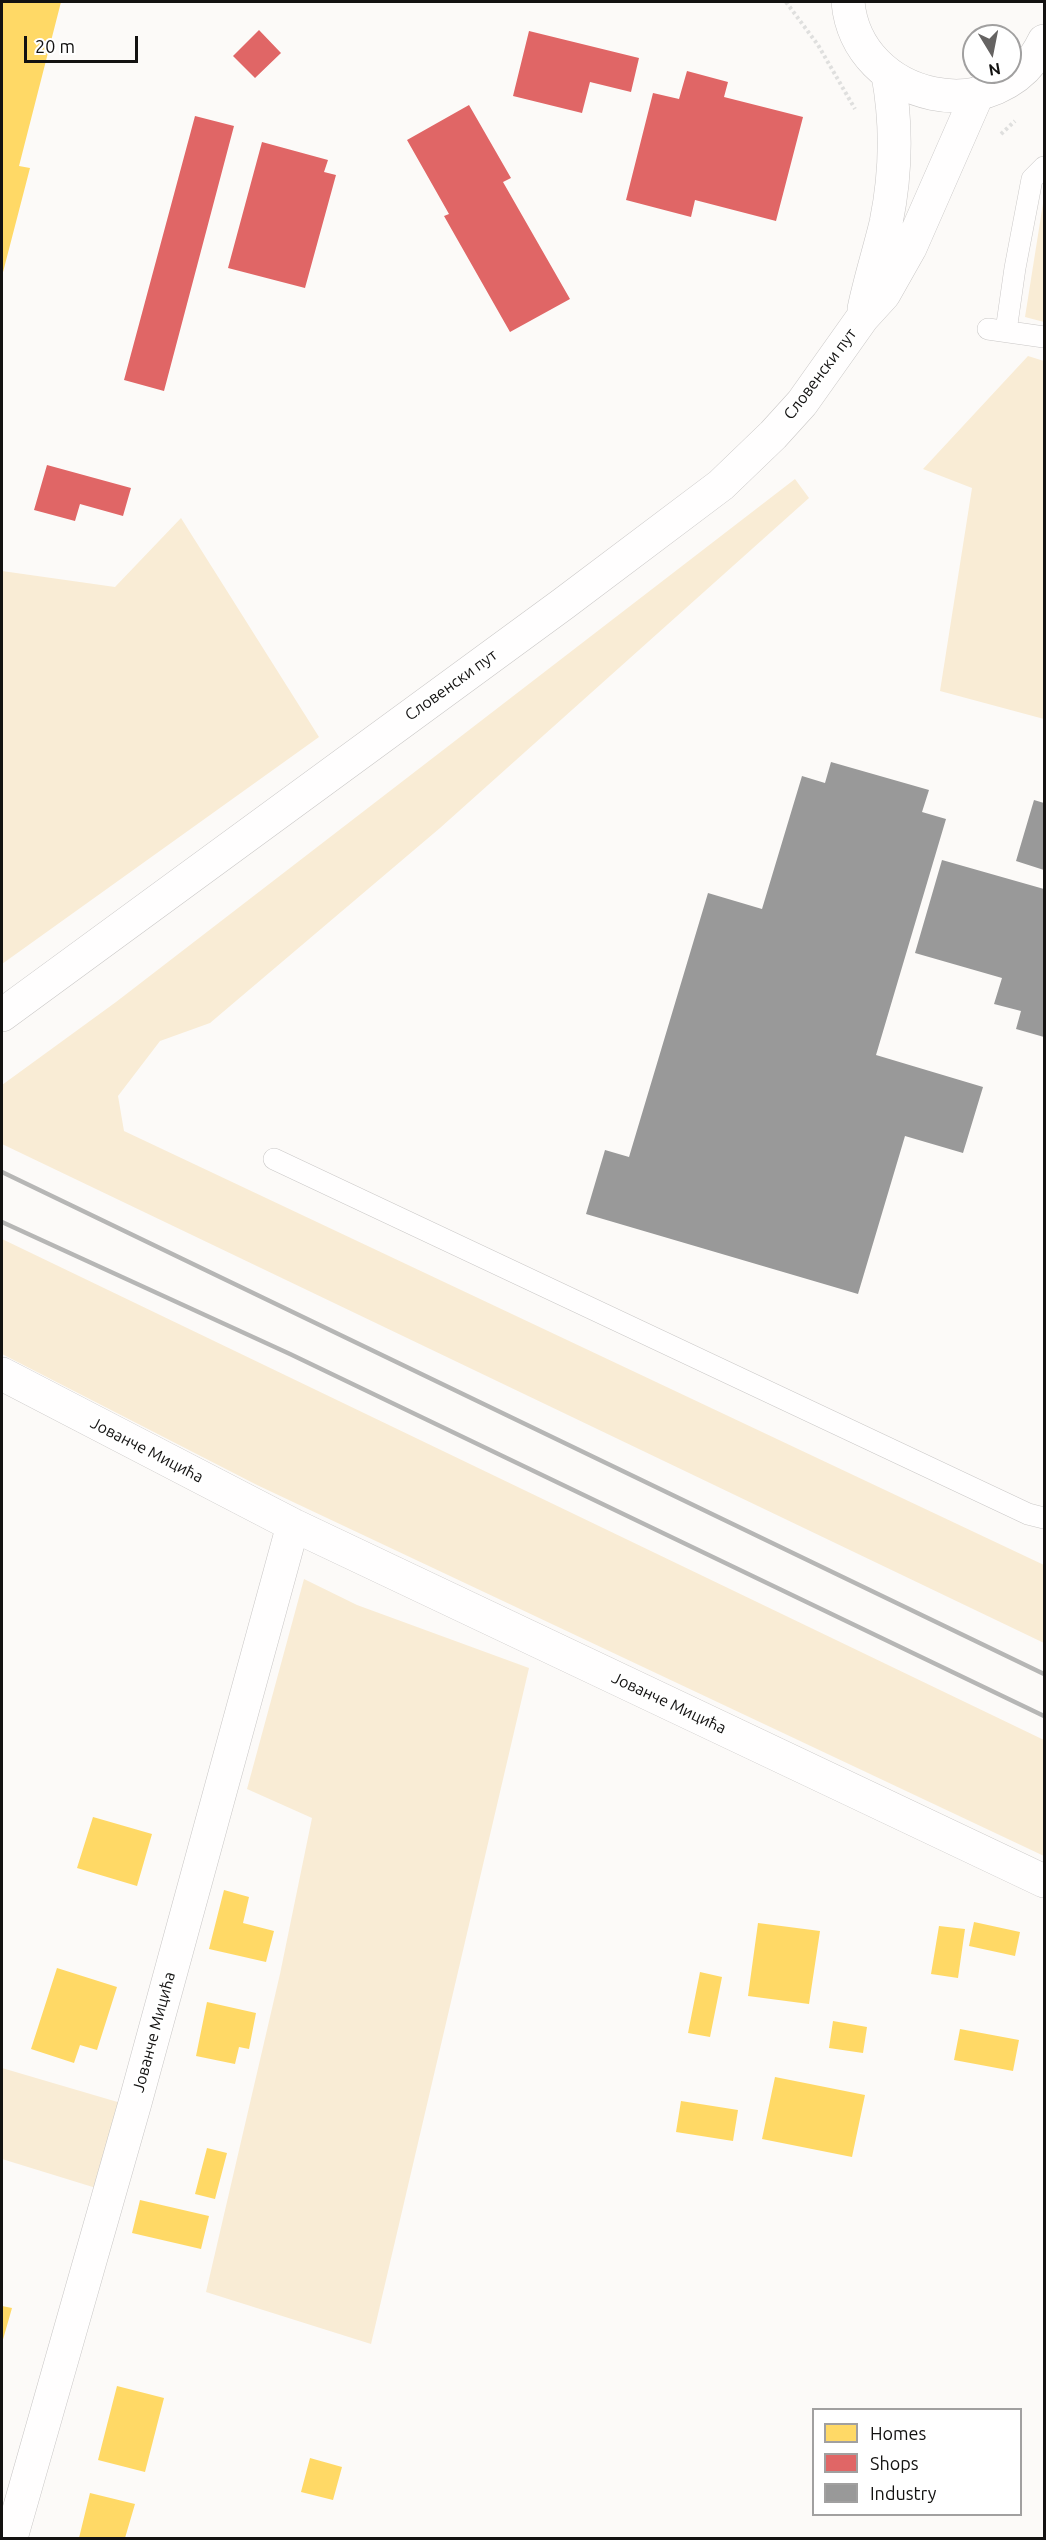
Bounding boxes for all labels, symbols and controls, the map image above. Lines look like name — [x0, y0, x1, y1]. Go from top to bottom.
scale bar — [27, 24, 141, 62]
north arrow — [962, 24, 1022, 84]
text: 20 m — [35, 36, 75, 56]
text: N — [987, 60, 1002, 80]
street label: Словенски пут — [780, 325, 860, 423]
street label: Словенски пут — [401, 645, 501, 725]
street label: Јованче Мицића — [87, 1413, 207, 1487]
street label: Јованче Мицића — [609, 1668, 729, 1738]
street label: Јованче Мицића — [129, 1970, 179, 2094]
legend — [812, 2408, 1022, 2516]
text: Homes — [870, 2423, 926, 2443]
text: Shops — [870, 2453, 919, 2473]
text: Industry — [870, 2483, 936, 2503]

